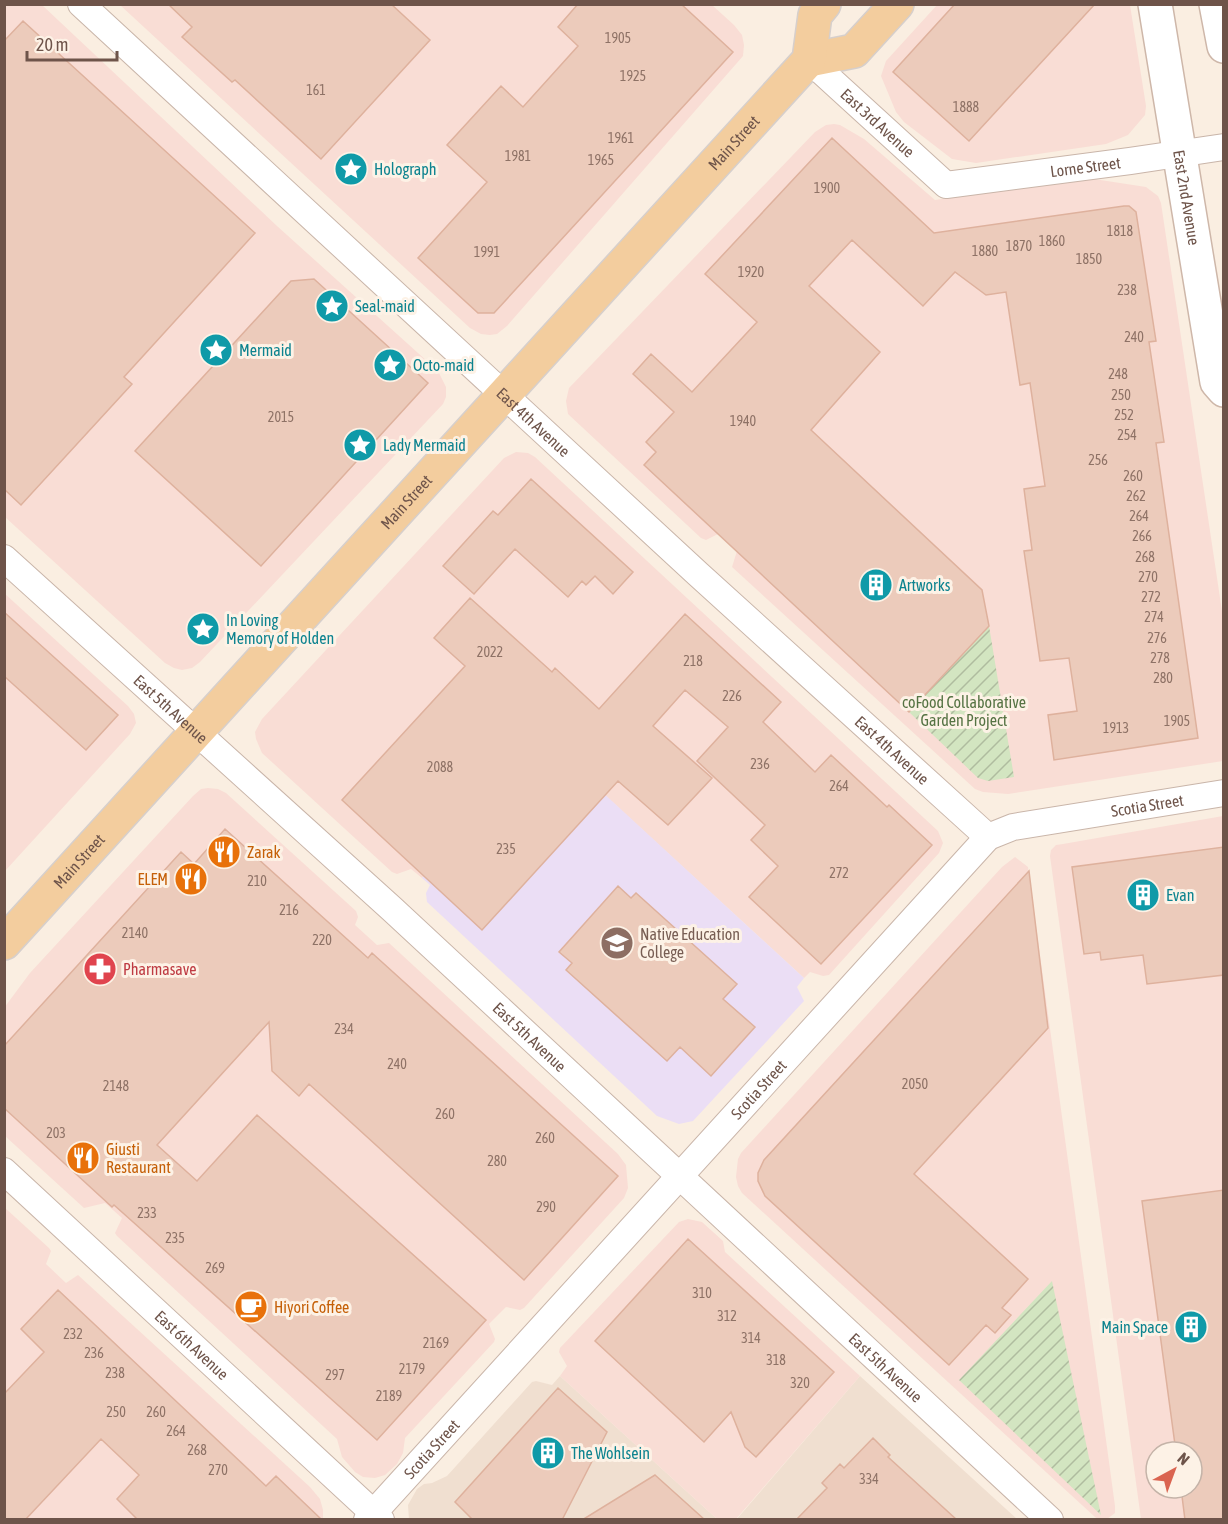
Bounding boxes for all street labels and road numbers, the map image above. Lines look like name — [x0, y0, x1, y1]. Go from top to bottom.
street label: East 3rd Avenue — [837, 85, 918, 161]
street label: Main Street — [704, 112, 763, 173]
street label: East 2nd Avenue — [1170, 149, 1203, 246]
street label: Lorne Street — [1049, 153, 1122, 180]
street label: East 4th Avenue — [493, 384, 574, 460]
street label: Main Street — [377, 471, 436, 533]
street label: East 5th Avenue — [130, 671, 211, 747]
street label: East 4th Avenue — [852, 712, 933, 788]
street label: Scotia Street — [1110, 791, 1185, 820]
street label: Main Street — [50, 830, 108, 892]
street label: East 5th Avenue — [489, 998, 570, 1075]
street label: Scotia Street — [727, 1056, 790, 1123]
street label: East 6th Avenue — [152, 1307, 232, 1383]
street label: East 5th Avenue — [845, 1329, 926, 1406]
street label: Scotia Street — [400, 1416, 463, 1482]

